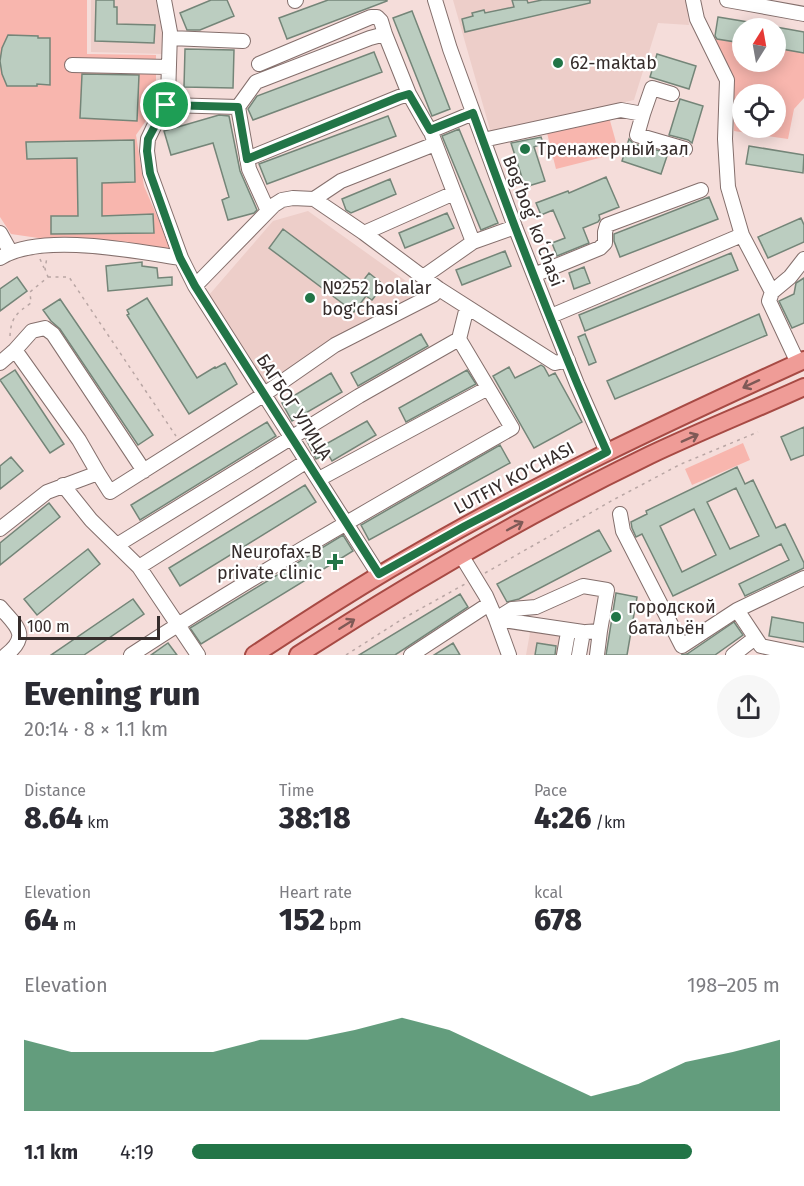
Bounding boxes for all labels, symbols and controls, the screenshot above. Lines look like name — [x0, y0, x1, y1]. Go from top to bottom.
north arrow — [732, 18, 786, 72]
map controls — [732, 18, 786, 138]
place label: 62-maktab — [570, 52, 657, 74]
marker: 62-maktab — [551, 56, 565, 70]
pin — [140, 79, 191, 130]
button: locate — [732, 84, 786, 138]
icon: arrive — [149, 88, 182, 121]
place label: Тренажерный зал — [537, 138, 689, 160]
marker: Тренажерный зал — [518, 142, 532, 156]
street label: Bogʻbogʻ koʻchasi — [498, 152, 568, 290]
place label: №252 bolalar bog'chasi — [322, 277, 432, 320]
marker: №252 bolalar bog'chasi — [303, 291, 317, 305]
street label: БАГБОГ УЛИЦА — [251, 350, 337, 465]
one-way arrow — [742, 379, 760, 391]
one-way arrow — [680, 432, 698, 443]
street label: LUTFIY KO'CHASI — [450, 437, 578, 519]
one-way arrow — [506, 519, 524, 531]
place label: Neurofax-B private clinic — [217, 541, 322, 584]
marker: Neurofax-B private clinic — [326, 553, 344, 571]
place label: городской батальён — [628, 596, 716, 639]
marker: городской батальён — [609, 610, 623, 624]
scale bar — [18, 613, 160, 640]
text: 100 m — [27, 617, 70, 636]
one-way arrow — [338, 617, 355, 629]
text: Evening run — [24, 674, 200, 714]
button: share — [717, 675, 780, 738]
text: 20:14 · 8 × 1.1 km — [24, 717, 168, 741]
text: Distance — [24, 781, 86, 800]
text: Time — [279, 781, 314, 800]
text: Pace — [534, 781, 567, 800]
text: 8.64 — [24, 800, 83, 836]
text: 38:18 — [279, 800, 351, 836]
text: 4:26 — [534, 800, 591, 836]
text: km — [83, 813, 109, 832]
text: /km — [591, 813, 626, 832]
text: Elevation — [24, 883, 91, 902]
text: Heart rate — [279, 883, 352, 902]
text: kcal — [534, 883, 563, 902]
text: 64 — [24, 902, 58, 938]
text: 152 — [279, 902, 325, 938]
text: 678 — [534, 902, 582, 938]
text: m — [58, 915, 76, 934]
text: bpm — [325, 915, 362, 934]
text: Elevation — [24, 973, 108, 997]
text: 198–205 m — [687, 973, 780, 997]
text: 1.1 km — [24, 1140, 78, 1164]
text: 4:19 — [120, 1140, 154, 1164]

